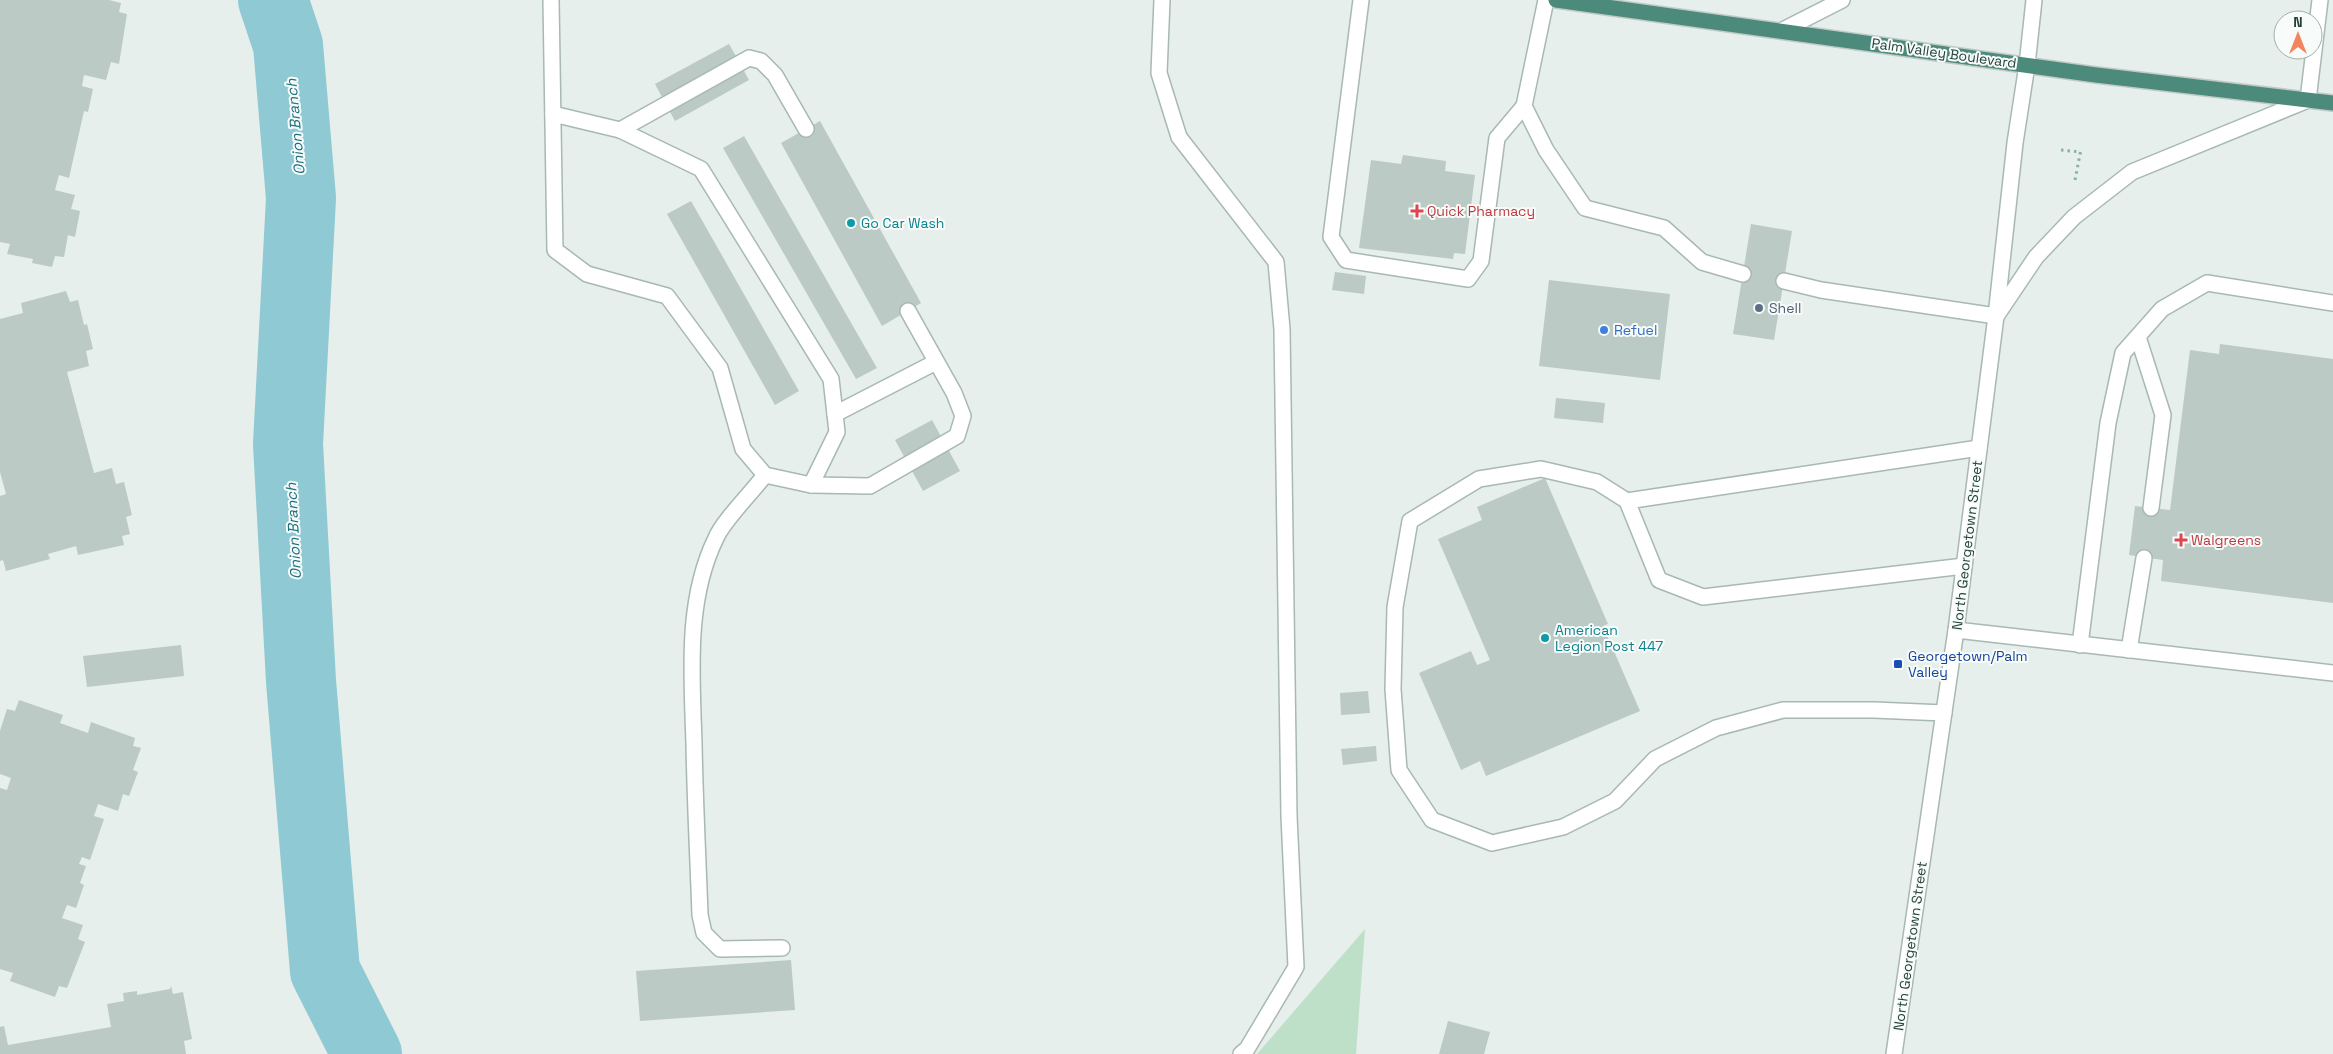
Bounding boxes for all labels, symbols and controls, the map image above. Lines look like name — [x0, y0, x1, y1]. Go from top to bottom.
north arrow — [2273, 10, 2323, 60]
text: N — [2293, 13, 2303, 31]
street label: Palm Valley Boulevard — [1870, 34, 2018, 72]
water label: Onion Branch — [281, 77, 309, 176]
place label: Quick Pharmacy — [1427, 202, 1535, 220]
marker: Quick Pharmacy — [1411, 205, 1423, 217]
place label: Go Car Wash — [861, 214, 944, 232]
marker: Go Car Wash — [845, 217, 857, 229]
place label: Shell — [1769, 299, 1801, 317]
marker: Shell — [1753, 302, 1765, 314]
place label: Refuel — [1614, 321, 1657, 339]
marker: Refuel — [1598, 324, 1610, 336]
street label: North Georgetown Street — [1948, 459, 1986, 631]
water label: Onion Branch — [281, 482, 305, 580]
place label: Walgreens — [2191, 531, 2261, 549]
marker: Walgreens — [2175, 534, 2187, 546]
place label: American Legion Post 447 — [1555, 621, 1663, 655]
marker: American Legion Post 447 — [1539, 632, 1551, 644]
place label: Georgetown/Palm Valley — [1908, 647, 2028, 681]
marker: Georgetown/Palm Valley — [1892, 658, 1904, 670]
street label: North Georgetown Street — [1889, 860, 1931, 1032]

